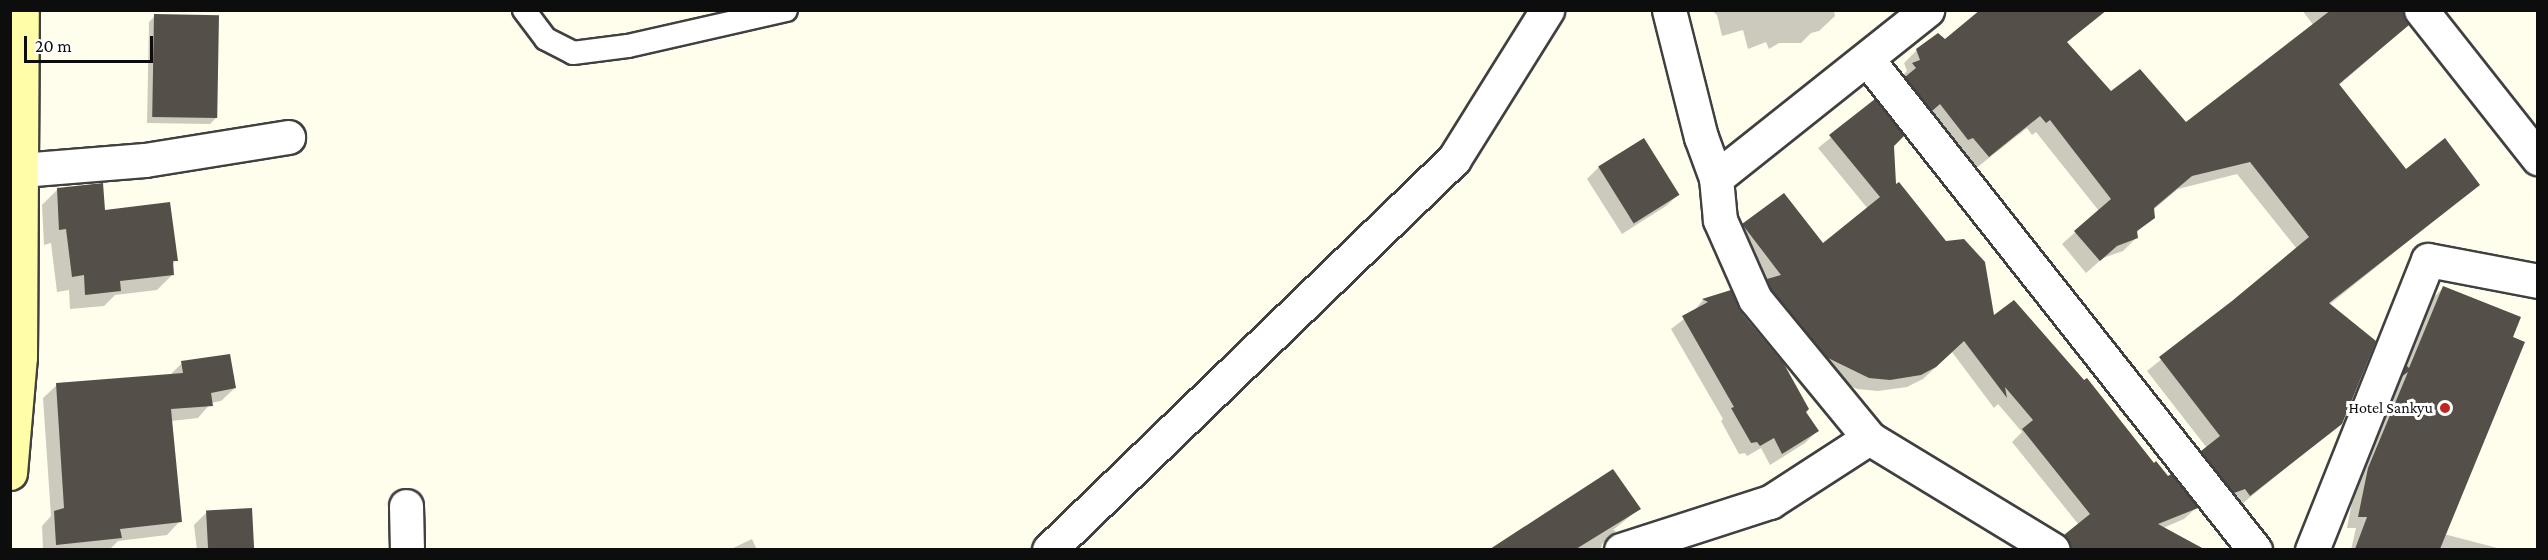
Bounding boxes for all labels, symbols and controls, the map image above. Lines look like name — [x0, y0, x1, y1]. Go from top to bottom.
scale bar — [27, 24, 156, 62]
text: 20 m — [35, 36, 72, 56]
place label: Hotel Sankyu — [2348, 398, 2433, 418]
marker: Hotel Sankyu — [2438, 401, 2452, 415]

